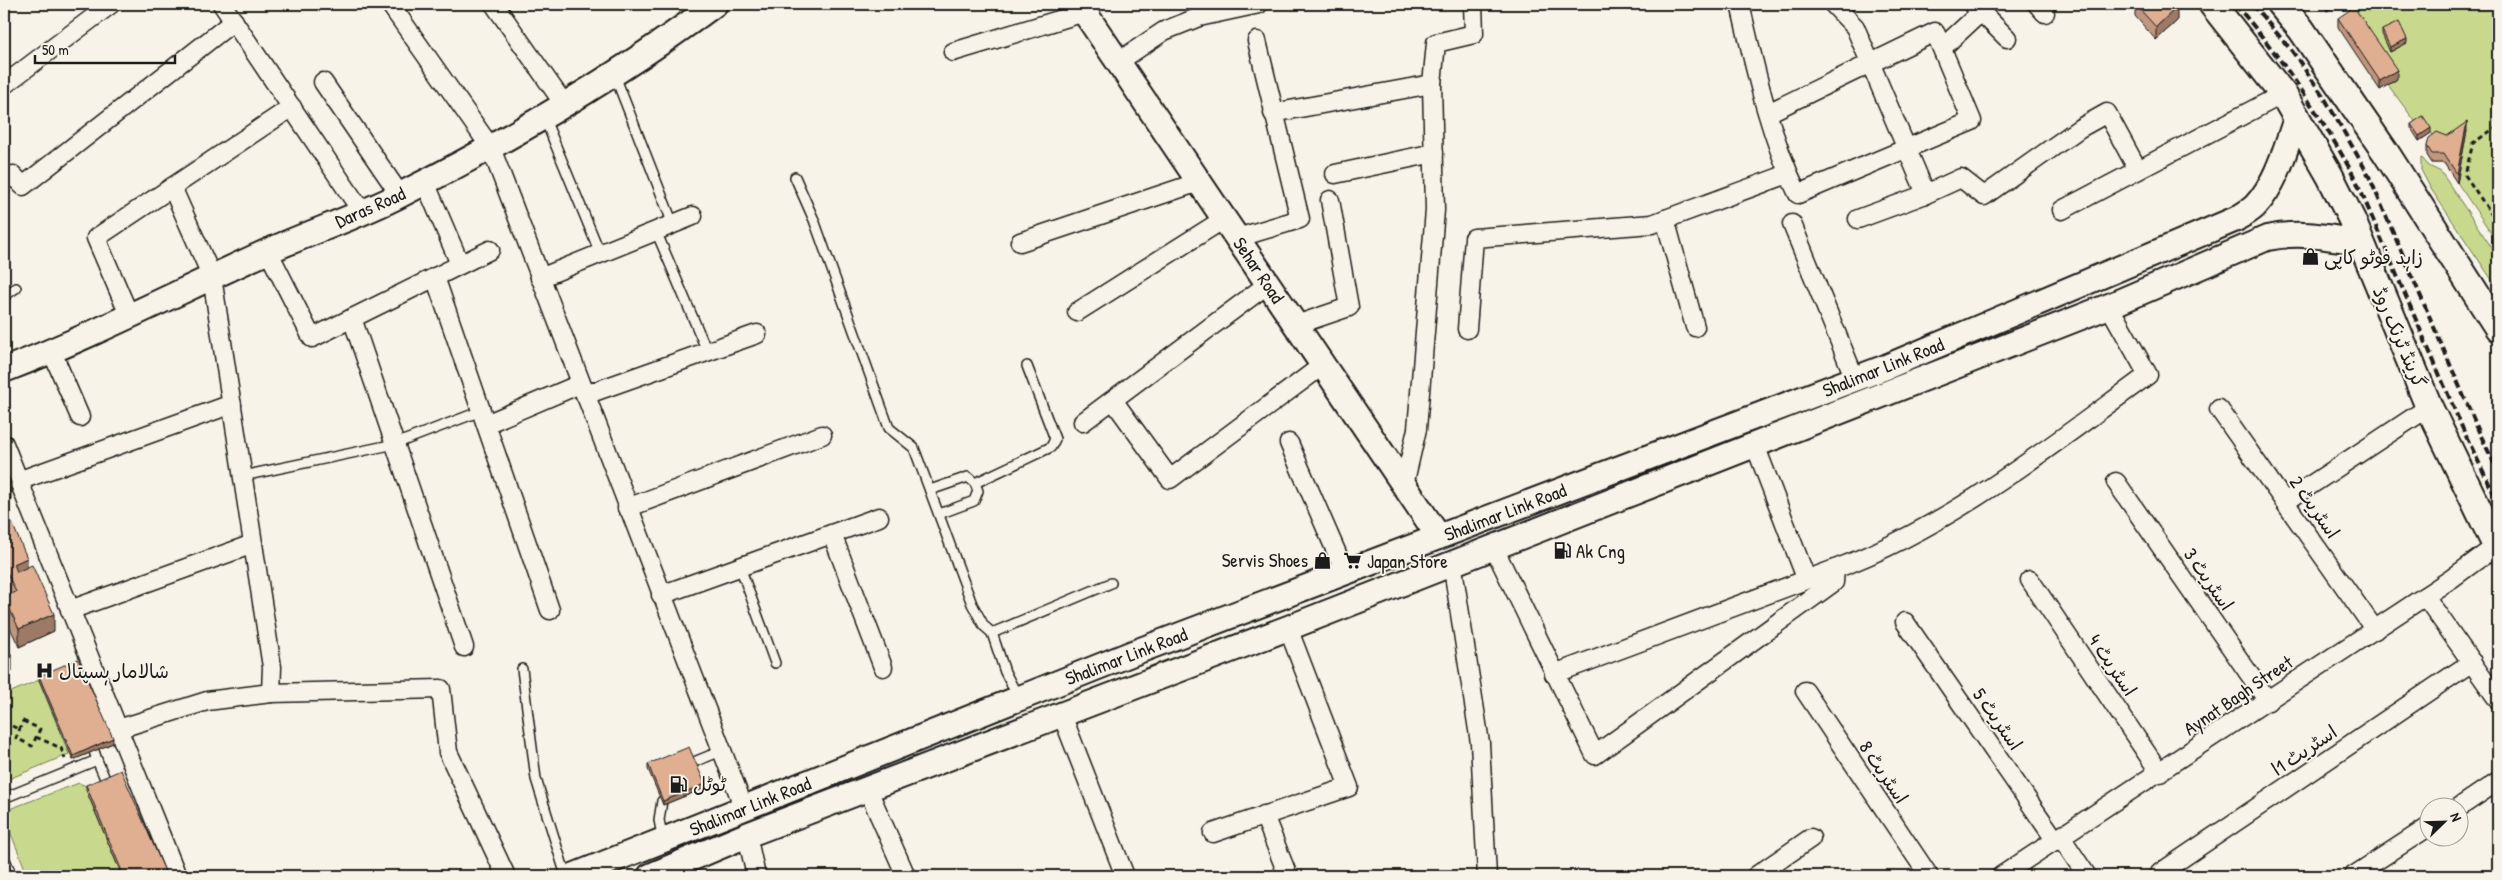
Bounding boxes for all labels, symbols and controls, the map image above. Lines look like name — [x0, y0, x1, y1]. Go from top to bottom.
scale bar — [35, 32, 175, 64]
text: 50 m — [42, 39, 69, 60]
street label: Daras Road — [331, 180, 410, 234]
street label: Sehar Road — [1227, 232, 1291, 309]
place label: زاہد فوٹو کاپی — [2324, 244, 2423, 272]
shop icon: زاہد فوٹو کاپی — [2300, 247, 2320, 267]
street label: گرینڈ ٹرنک روڈ — [2367, 282, 2433, 392]
street label: Shalimar Link Road — [1818, 331, 1948, 403]
street label: اسٹریٹ 2 — [2284, 470, 2346, 544]
street label: Shalimar Link Road — [1440, 477, 1570, 547]
place label: Ak Cng — [1576, 538, 1625, 564]
fuel station icon: Ak Cng — [1552, 541, 1572, 561]
street label: اسٹریٹ 3 — [2178, 543, 2240, 615]
place label: Servis Shoes — [1222, 547, 1308, 573]
place label: Japan Store — [1367, 548, 1448, 574]
shop icon: Servis Shoes — [1312, 550, 1332, 570]
supermarket icon: Japan Store — [1343, 551, 1363, 571]
street label: Shalimar Link Road — [1061, 621, 1191, 691]
street label: اسٹریٹ 4 — [2083, 629, 2143, 701]
street label: Aynat Bagh Street — [2178, 649, 2298, 741]
place label: شالامار ہسپتال — [59, 658, 169, 686]
hospital icon: شالامار ہسپتال — [35, 661, 55, 681]
street label: اسٹریٹ 5 — [1967, 683, 2029, 755]
street label: اسٹریٹ 1ا — [2266, 719, 2342, 781]
street label: اسٹریٹ 8 — [1853, 735, 1915, 809]
street label: Shalimar Link Road — [685, 770, 815, 842]
place label: ٹوٹل — [693, 771, 726, 797]
fuel station icon: ٹوٹل — [669, 774, 689, 794]
north arrow — [2420, 798, 2470, 848]
text: N — [2446, 810, 2467, 824]

